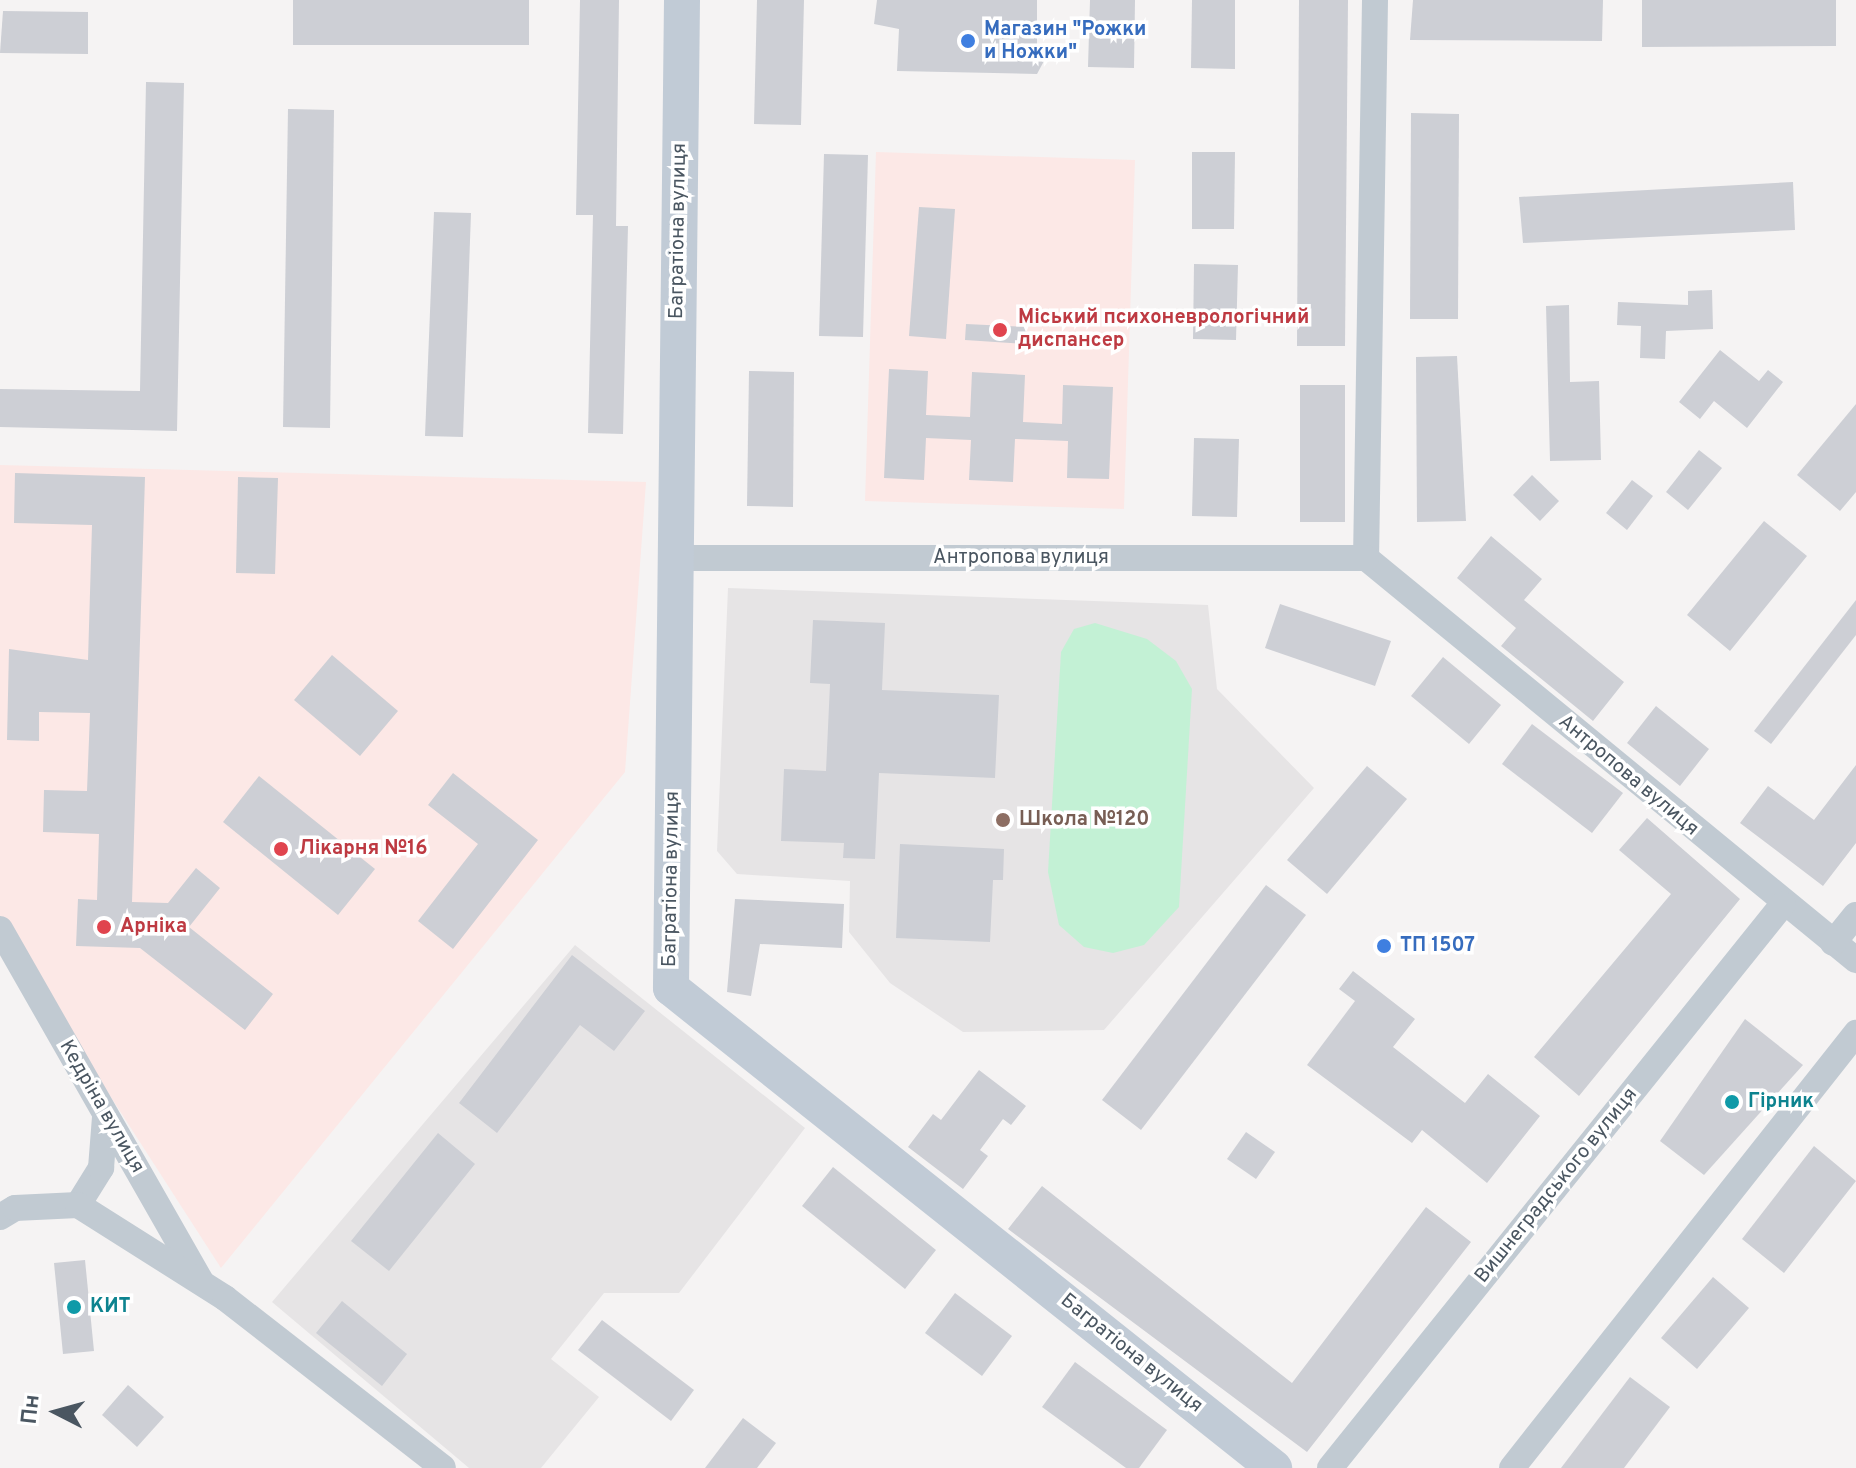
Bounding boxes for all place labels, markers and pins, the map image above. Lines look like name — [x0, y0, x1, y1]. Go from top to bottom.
place label: Магазин "Рожки и Ножки" — [984, 18, 1146, 65]
marker: Магазин "Рожки и Ножки" — [959, 32, 977, 50]
place label: Міський психоневрологічний диспансер — [1018, 306, 1309, 353]
marker: Міський психоневрологічний диспансер — [989, 319, 1011, 341]
place label: Школа №120 — [1019, 808, 1149, 832]
marker: Школа №120 — [994, 811, 1012, 829]
place label: Лікарня №16 — [299, 837, 427, 861]
marker: Лікарня №16 — [270, 838, 292, 860]
place label: Арніка — [120, 915, 187, 939]
marker: Арніка — [95, 918, 113, 936]
place label: ТП 1507 — [1400, 934, 1475, 958]
marker: ТП 1507 — [1375, 937, 1393, 955]
place label: Гірник — [1748, 1090, 1814, 1114]
marker: Гірник — [1723, 1093, 1741, 1111]
place label: КИТ — [90, 1295, 131, 1319]
marker: КИТ — [65, 1298, 83, 1316]

